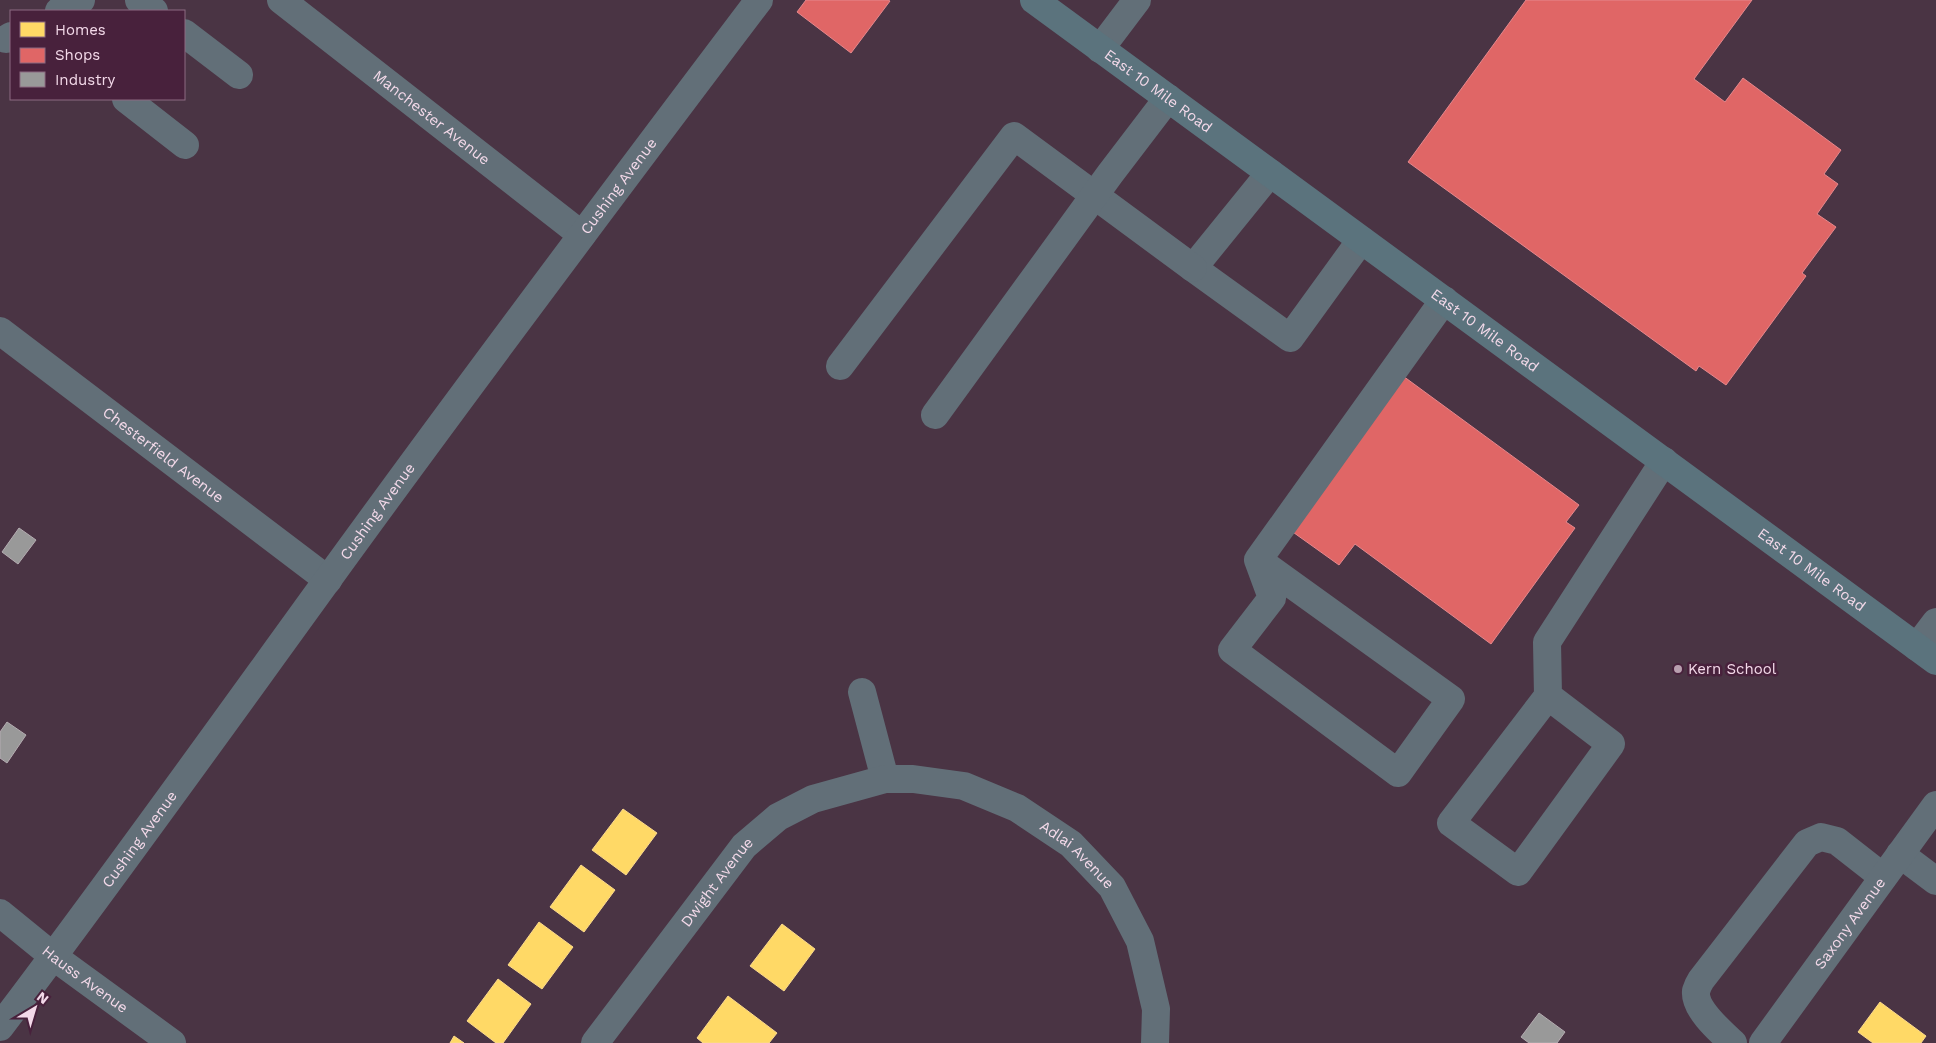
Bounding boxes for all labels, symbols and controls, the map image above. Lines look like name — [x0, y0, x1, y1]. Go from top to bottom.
legend — [10, 10, 185, 100]
text: Homes — [55, 21, 106, 39]
text: Shops — [55, 46, 100, 64]
street label: East 10 Mile Road — [1101, 46, 1216, 136]
street label: Manchester Avenue — [370, 66, 494, 169]
text: Industry — [55, 71, 116, 89]
street label: Cushing Avenue — [577, 135, 661, 238]
street label: East 10 Mile Road — [1427, 285, 1542, 376]
street label: Chesterfield Avenue — [99, 403, 227, 507]
street label: Cushing Avenue — [336, 459, 419, 563]
street label: East 10 Mile Road — [1754, 524, 1869, 615]
place label: Kern School — [1688, 660, 1777, 678]
marker: Kern School — [1672, 663, 1684, 675]
street label: Cushing Avenue — [98, 787, 181, 891]
street label: Adlai Avenue — [1036, 817, 1118, 892]
street label: Dwight Avenue — [677, 833, 757, 931]
street label: Saxony Avenue — [1811, 874, 1889, 973]
street label: Hauss Avenue — [38, 942, 132, 1017]
north arrow — [10, 983, 60, 1033]
text: N — [34, 988, 52, 1007]

